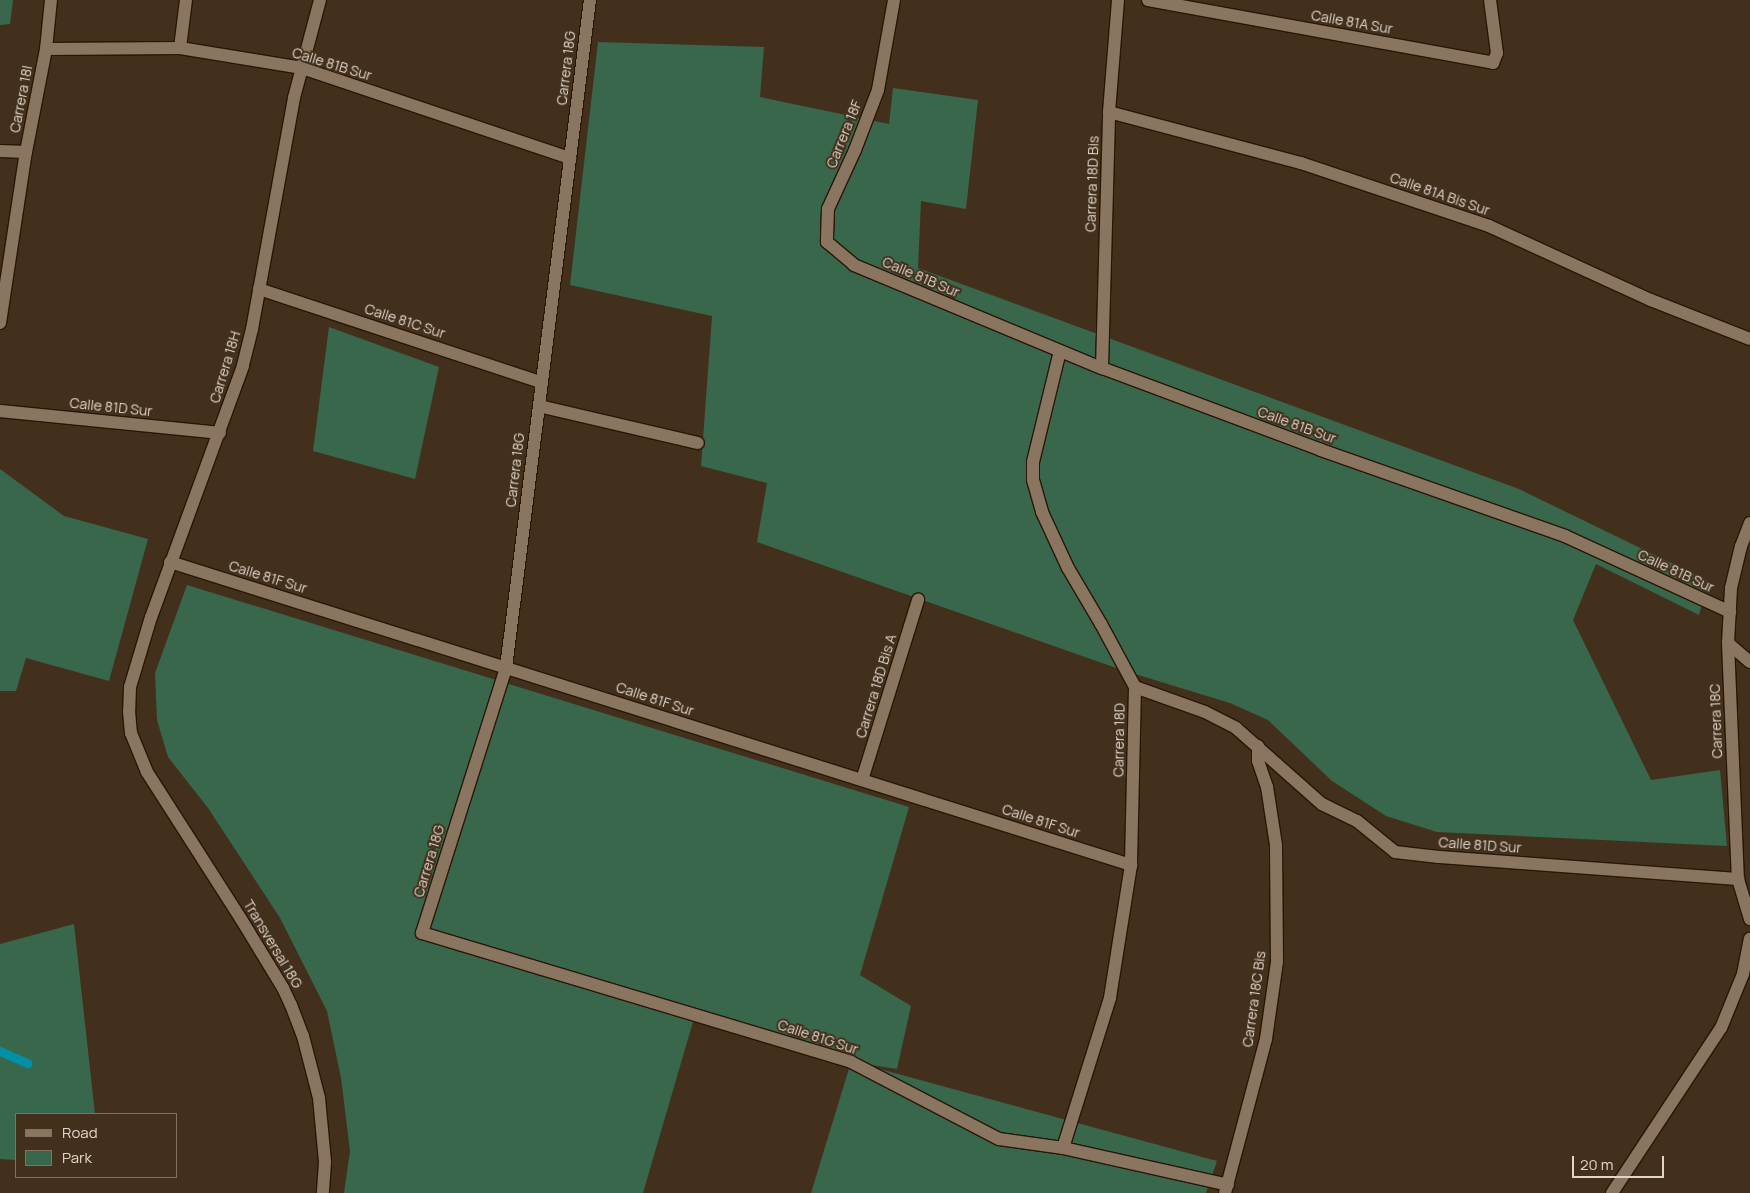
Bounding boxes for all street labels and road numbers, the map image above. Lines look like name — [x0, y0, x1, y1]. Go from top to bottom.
street label: Calle 81A Sur — [1310, 7, 1394, 37]
street label: Carrera 18G — [553, 30, 579, 106]
street label: Calle 81B Sur — [290, 44, 374, 84]
street label: Carrera 18I — [6, 64, 36, 134]
street label: Carrera 18F — [823, 98, 865, 170]
street label: Carrera 18D Bis — [1082, 136, 1102, 232]
street label: Calle 81A Bis Sur — [1388, 169, 1492, 219]
street label: Calle 81B Sur — [880, 253, 962, 301]
street label: Calle 81C Sur — [363, 300, 447, 342]
street label: Carrera 18H — [206, 329, 244, 405]
street label: Calle 81D Sur — [69, 394, 153, 420]
street label: Calle 81B Sur — [1255, 403, 1339, 447]
street label: Carrera 18G — [502, 432, 528, 508]
street label: Calle 81B Sur — [1635, 546, 1717, 596]
street label: Calle 81F Sur — [227, 557, 309, 597]
street label: Carrera 18D Bis A — [852, 632, 900, 740]
street label: Calle 81F Sur — [614, 679, 696, 719]
street label: Carrera 18C — [1706, 683, 1726, 759]
street label: Carrera 18D — [1110, 703, 1128, 777]
street label: Calle 81F Sur — [1000, 801, 1082, 841]
street label: Carrera 18G — [410, 823, 448, 899]
street label: Calle 81D Sur — [1438, 834, 1522, 856]
street label: Transversal 18G — [240, 897, 306, 991]
street label: Carrera 18C Bis — [1239, 950, 1269, 1048]
street label: Calle 81G Sur — [776, 1016, 860, 1058]

